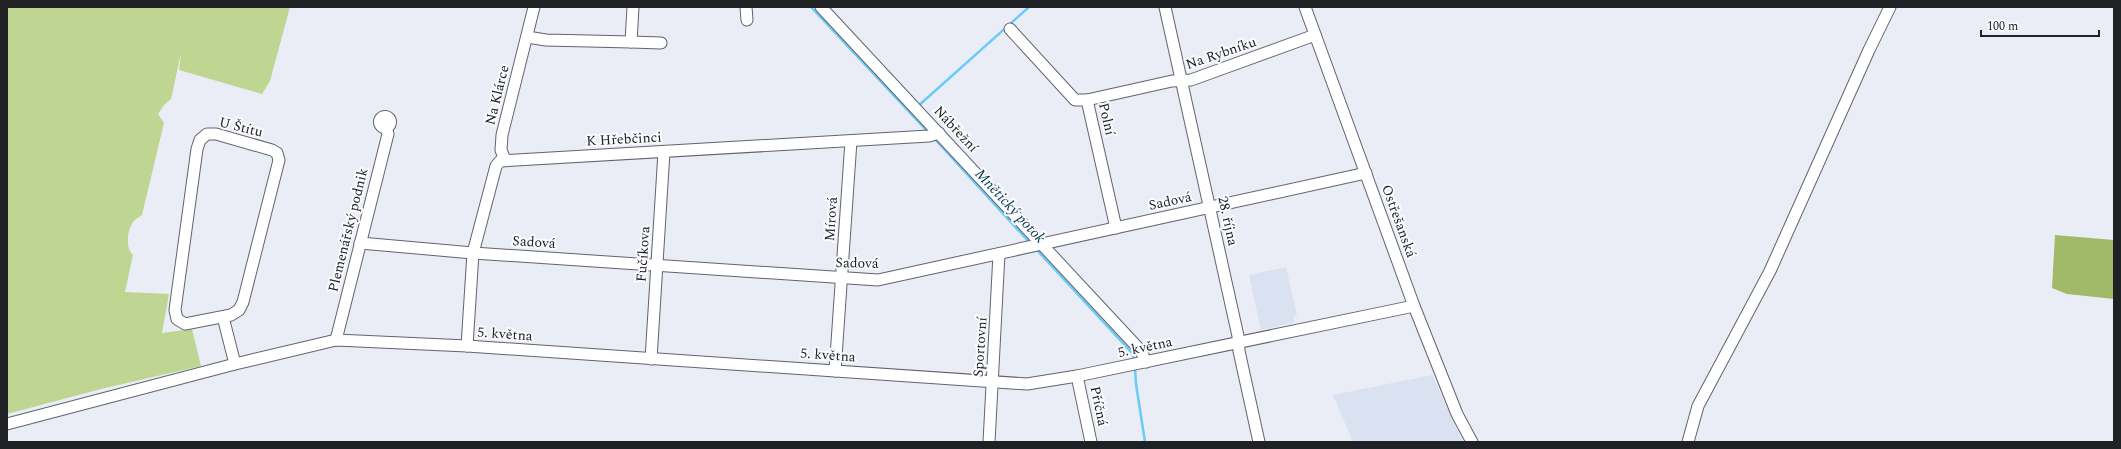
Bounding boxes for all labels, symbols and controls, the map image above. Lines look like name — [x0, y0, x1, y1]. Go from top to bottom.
scale bar — [1981, 12, 2099, 38]
text: 100 m — [1987, 17, 2018, 36]
street label: Na Rybníku — [1183, 31, 1259, 75]
street label: Na Klárce — [479, 63, 515, 127]
street label: Nábřežní — [929, 101, 984, 158]
street label: Polní — [1093, 101, 1121, 138]
street label: U Štítu — [217, 111, 265, 143]
street label: K Hřebčinci — [586, 127, 662, 151]
water label: Mnětický potok — [969, 163, 1051, 249]
street label: Plemenářský podnik — [322, 166, 374, 294]
street label: Ostřešanská — [1376, 182, 1422, 261]
street label: Sadová — [1147, 186, 1194, 216]
street label: 28. října — [1213, 194, 1244, 248]
street label: Mírová — [819, 196, 843, 242]
street label: Fučíkova — [631, 225, 655, 283]
street label: Sadová — [512, 230, 557, 254]
street label: Sadová — [835, 252, 879, 274]
street label: Sportovní — [967, 316, 993, 378]
street label: 5. května — [477, 322, 533, 346]
street label: 5. května — [1116, 331, 1174, 363]
street label: 5. května — [800, 343, 856, 367]
street label: Příčná — [1085, 384, 1113, 428]

